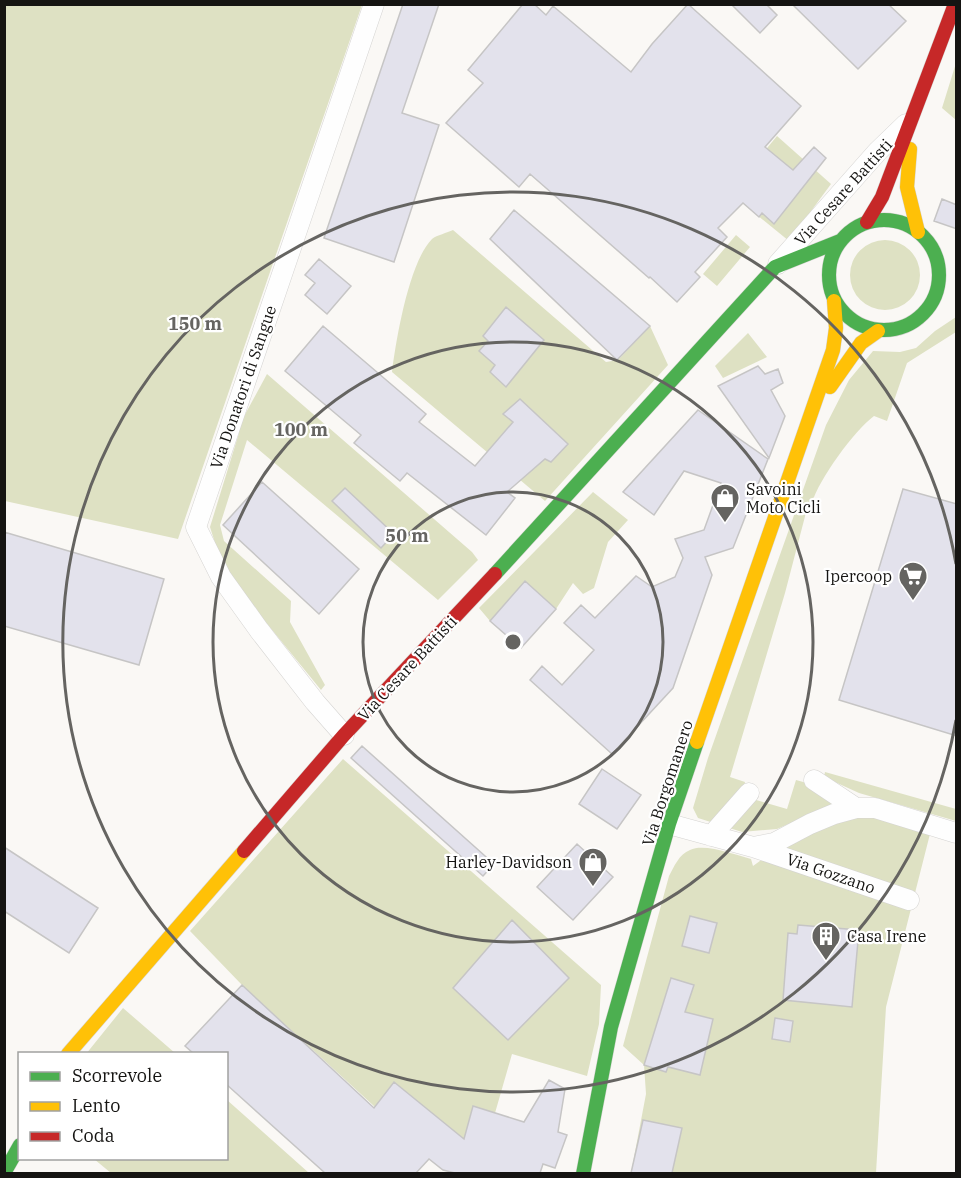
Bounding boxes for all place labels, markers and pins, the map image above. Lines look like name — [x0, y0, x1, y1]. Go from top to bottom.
place label: Savoini Moto Cicli — [746, 479, 821, 517]
shop icon: Savoini Moto Cicli — [709, 482, 741, 524]
supermarket icon: Ipercoop — [897, 560, 929, 602]
place label: Ipercoop — [825, 566, 892, 586]
centre of rings — [503, 632, 523, 652]
shop icon: Harley-Davidson — [577, 846, 609, 888]
place label: Harley-Davidson — [445, 852, 572, 872]
building icon: Casa Irene — [810, 920, 842, 962]
place label: Casa Irene — [847, 926, 926, 946]

